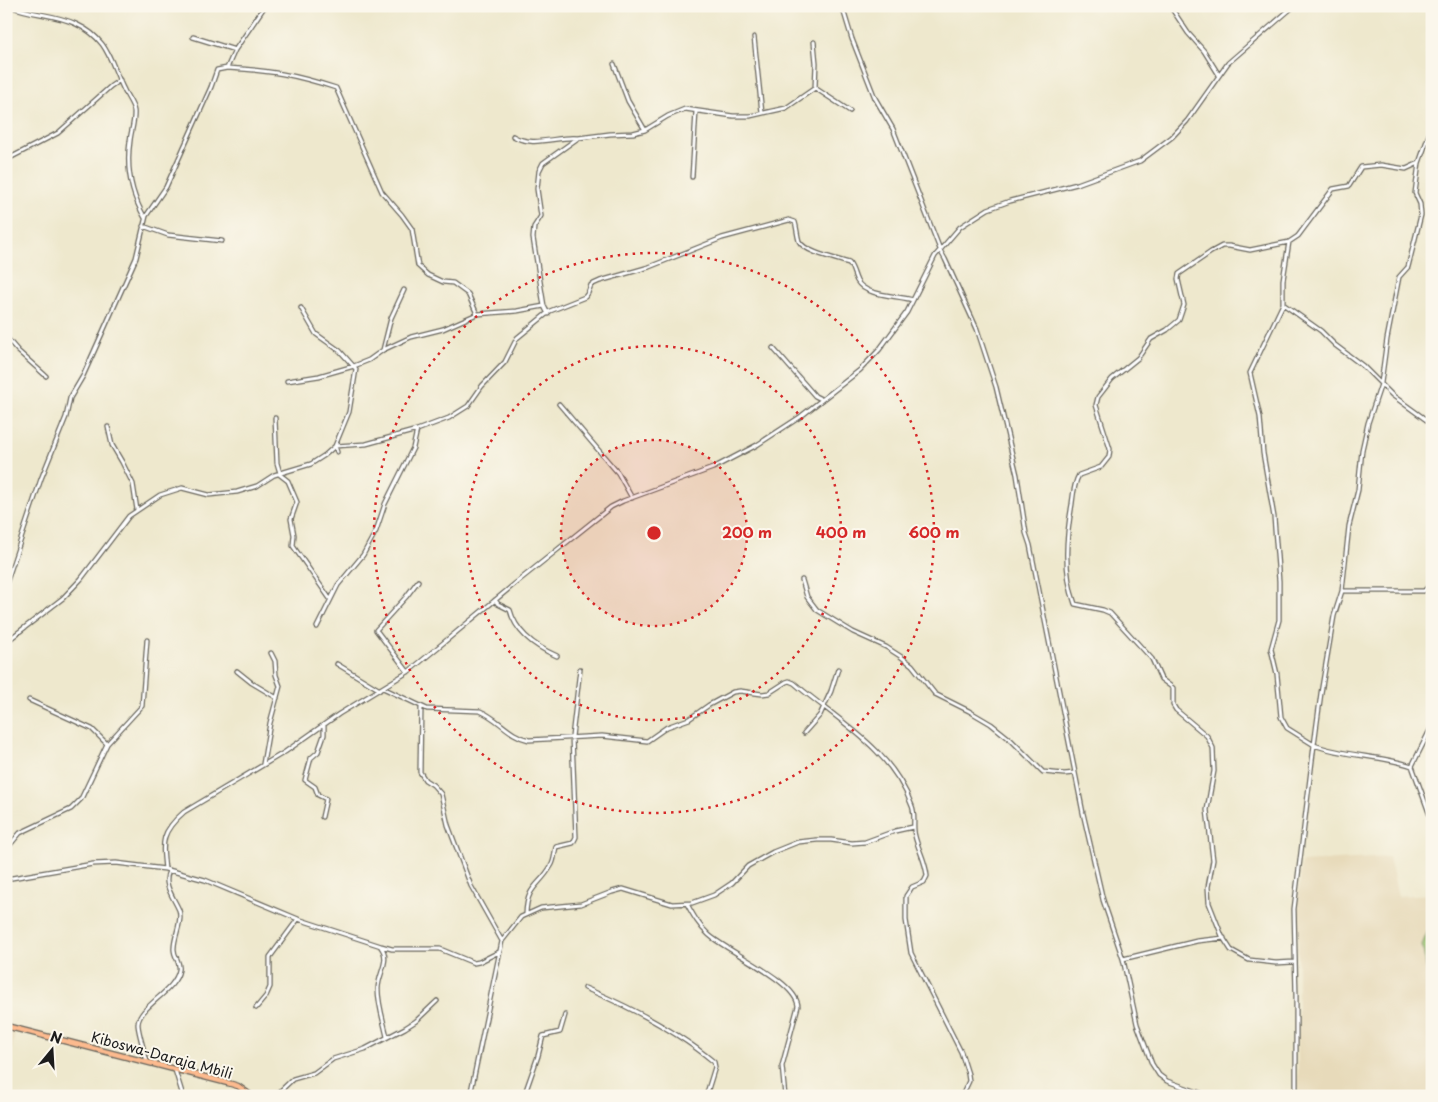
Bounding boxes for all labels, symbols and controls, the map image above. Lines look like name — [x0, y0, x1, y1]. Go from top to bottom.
text: 200 m — [722, 520, 772, 543]
text: 400 m — [816, 520, 866, 543]
text: 600 m — [908, 520, 960, 543]
centre of rings — [645, 524, 663, 542]
north arrow — [28, 1024, 78, 1074]
text: N — [48, 1025, 65, 1049]
street label: Kiboswa-Daraja Mbili — [89, 1026, 235, 1084]

